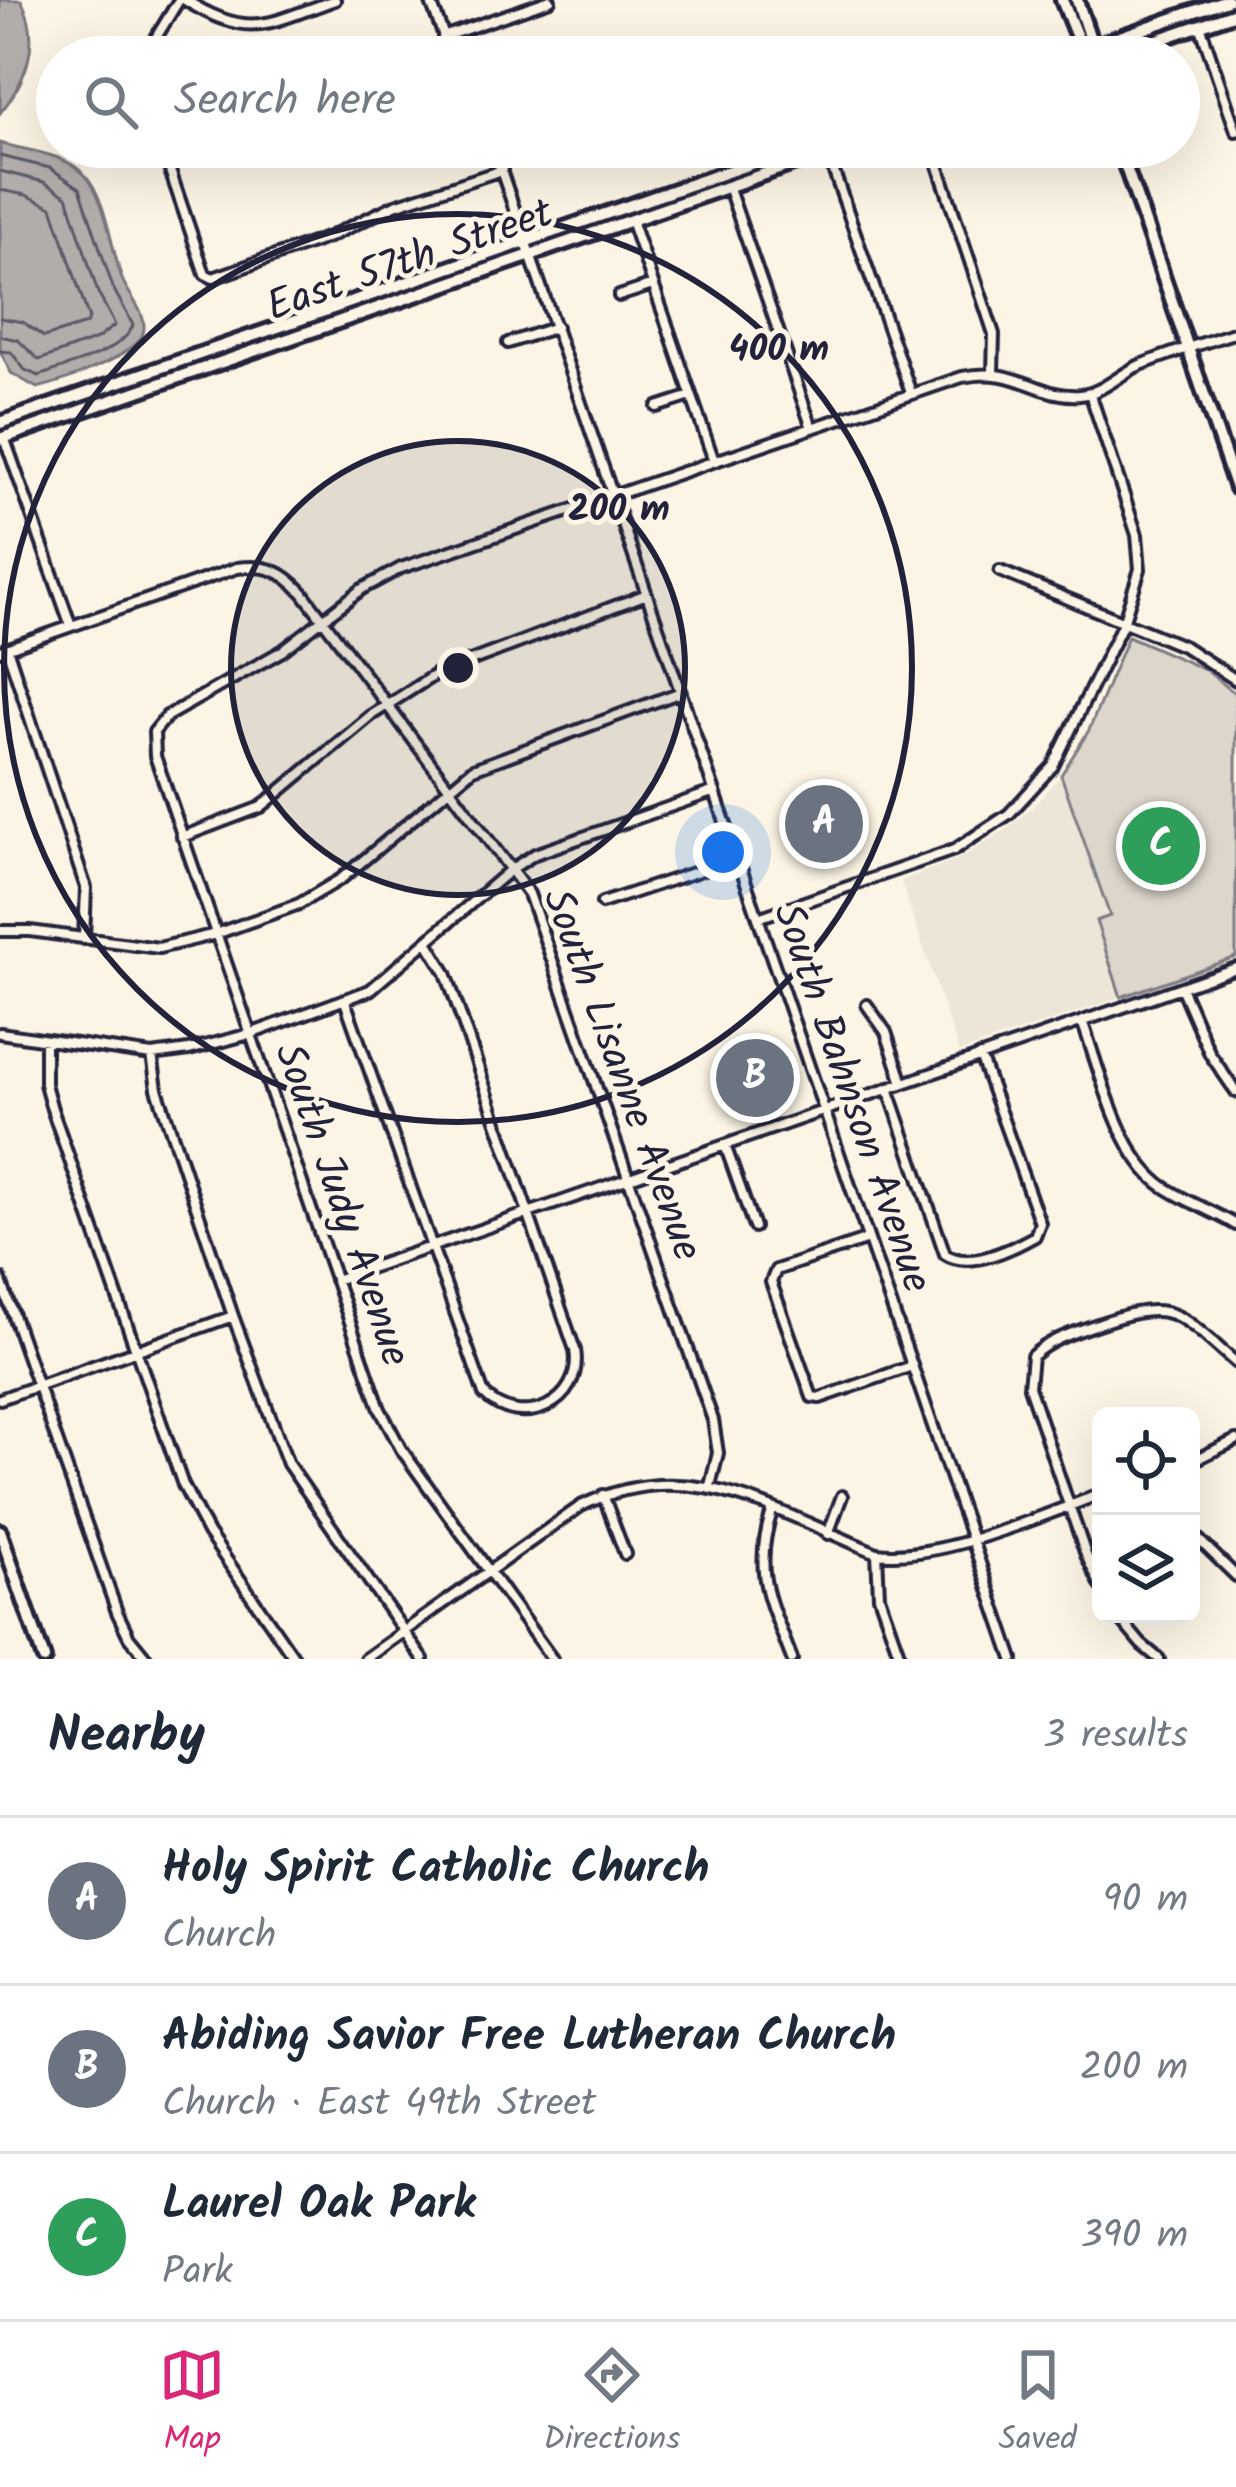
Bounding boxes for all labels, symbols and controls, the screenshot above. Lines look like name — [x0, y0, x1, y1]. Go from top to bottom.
search box — [36, 36, 1200, 168]
text: Search here — [174, 66, 396, 138]
icon: search — [78, 69, 144, 135]
street label: East 57th Street — [258, 180, 563, 341]
text: 400 m — [729, 322, 829, 379]
text: 200 m — [568, 482, 670, 539]
centre of rings — [437, 647, 479, 689]
pin: A — [785, 779, 863, 869]
pin: C — [1122, 801, 1200, 891]
your location — [693, 822, 753, 882]
street label: South Lisanne Avenue — [523, 879, 720, 1271]
street label: South Bahnson Avenue — [753, 894, 949, 1302]
pin: B — [716, 1033, 794, 1123]
street label: South Judy Avenue — [254, 1034, 428, 1376]
map controls — [1092, 1407, 1200, 1623]
button: locate — [1092, 1407, 1200, 1515]
button: layers — [1092, 1515, 1200, 1623]
text: Nearby — [48, 1697, 205, 1778]
text: 3 results — [1043, 1706, 1188, 1768]
text: Holy Spirit Catholic Church — [162, 1834, 709, 1906]
text: A — [75, 1870, 99, 1932]
text: 90 m — [1103, 1870, 1188, 1932]
text: Church — [162, 1906, 276, 1968]
text: Abiding Savior Free Lutheran Church — [162, 2002, 896, 2074]
text: B — [75, 2038, 99, 2100]
text: 200 m — [1080, 2038, 1188, 2100]
text: Church · East 49th Street — [162, 2074, 596, 2136]
text: Laurel Oak Park — [162, 2170, 475, 2242]
text: C — [75, 2206, 99, 2268]
text: 390 m — [1081, 2206, 1188, 2268]
text: Park — [162, 2242, 233, 2304]
tab: Map — [159, 2342, 225, 2467]
tab: Directions — [543, 2342, 680, 2467]
tab: Saved — [999, 2342, 1077, 2467]

